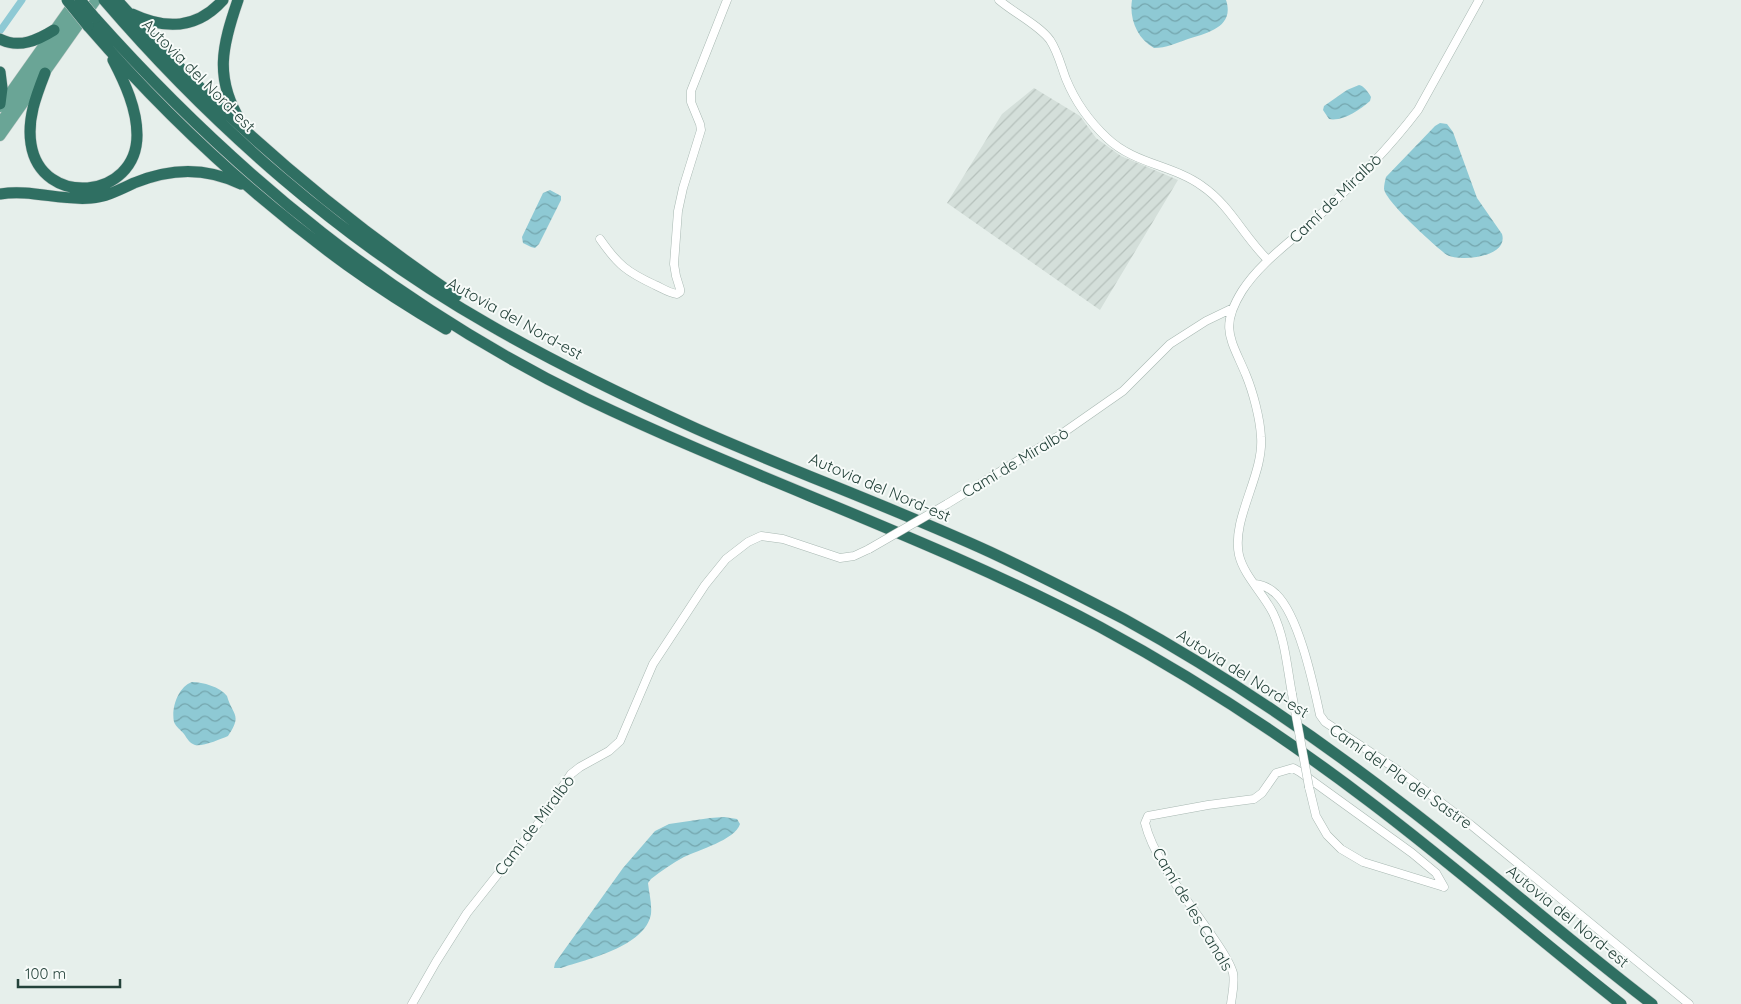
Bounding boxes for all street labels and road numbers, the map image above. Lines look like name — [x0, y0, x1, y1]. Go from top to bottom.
street label: Autovia del Nord-est — [138, 14, 260, 136]
street label: Camí de Miralbò — [1285, 149, 1385, 247]
street label: Autovia del Nord-est — [444, 272, 586, 364]
street label: Camí de Miralbò — [958, 422, 1072, 502]
street label: Autovia del Nord-est — [806, 448, 954, 526]
street label: Autovia del Nord-est — [1173, 624, 1313, 722]
street label: Camí del Pla del Sastre — [1326, 719, 1476, 833]
street label: Camí de Miralbò — [490, 771, 578, 879]
street label: Camí de les Canals — [1148, 844, 1238, 974]
street label: Autovia del Nord-est — [1503, 860, 1633, 972]

